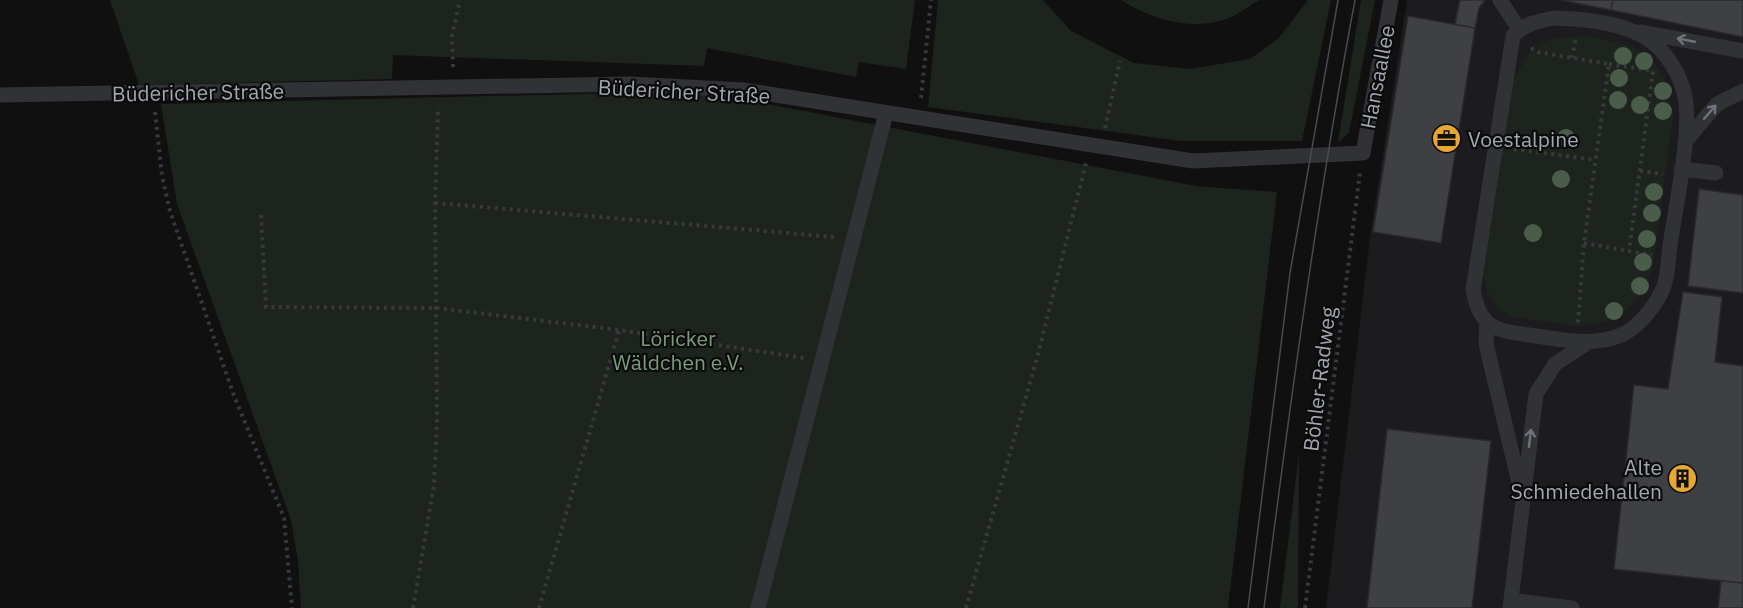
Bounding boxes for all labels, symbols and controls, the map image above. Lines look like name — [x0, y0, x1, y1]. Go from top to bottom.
street label: Hansaallee — [1353, 23, 1401, 131]
one-way arrow — [1677, 34, 1697, 45]
street label: Büdericher Straße — [597, 73, 771, 109]
street label: Büdericher Straße — [112, 76, 284, 108]
one-way arrow — [1703, 105, 1717, 120]
office icon: Voestalpine — [1431, 123, 1463, 155]
place label: Voestalpine — [1468, 125, 1579, 153]
street label: Böhler-Radweg — [1296, 305, 1342, 453]
park label: Löricker Wäldchen e.V. — [612, 324, 744, 376]
one-way arrow — [1525, 428, 1536, 448]
place label: Alte Schmiedehallen — [1511, 453, 1662, 505]
building icon: Alte Schmiedehallen — [1667, 463, 1699, 495]

